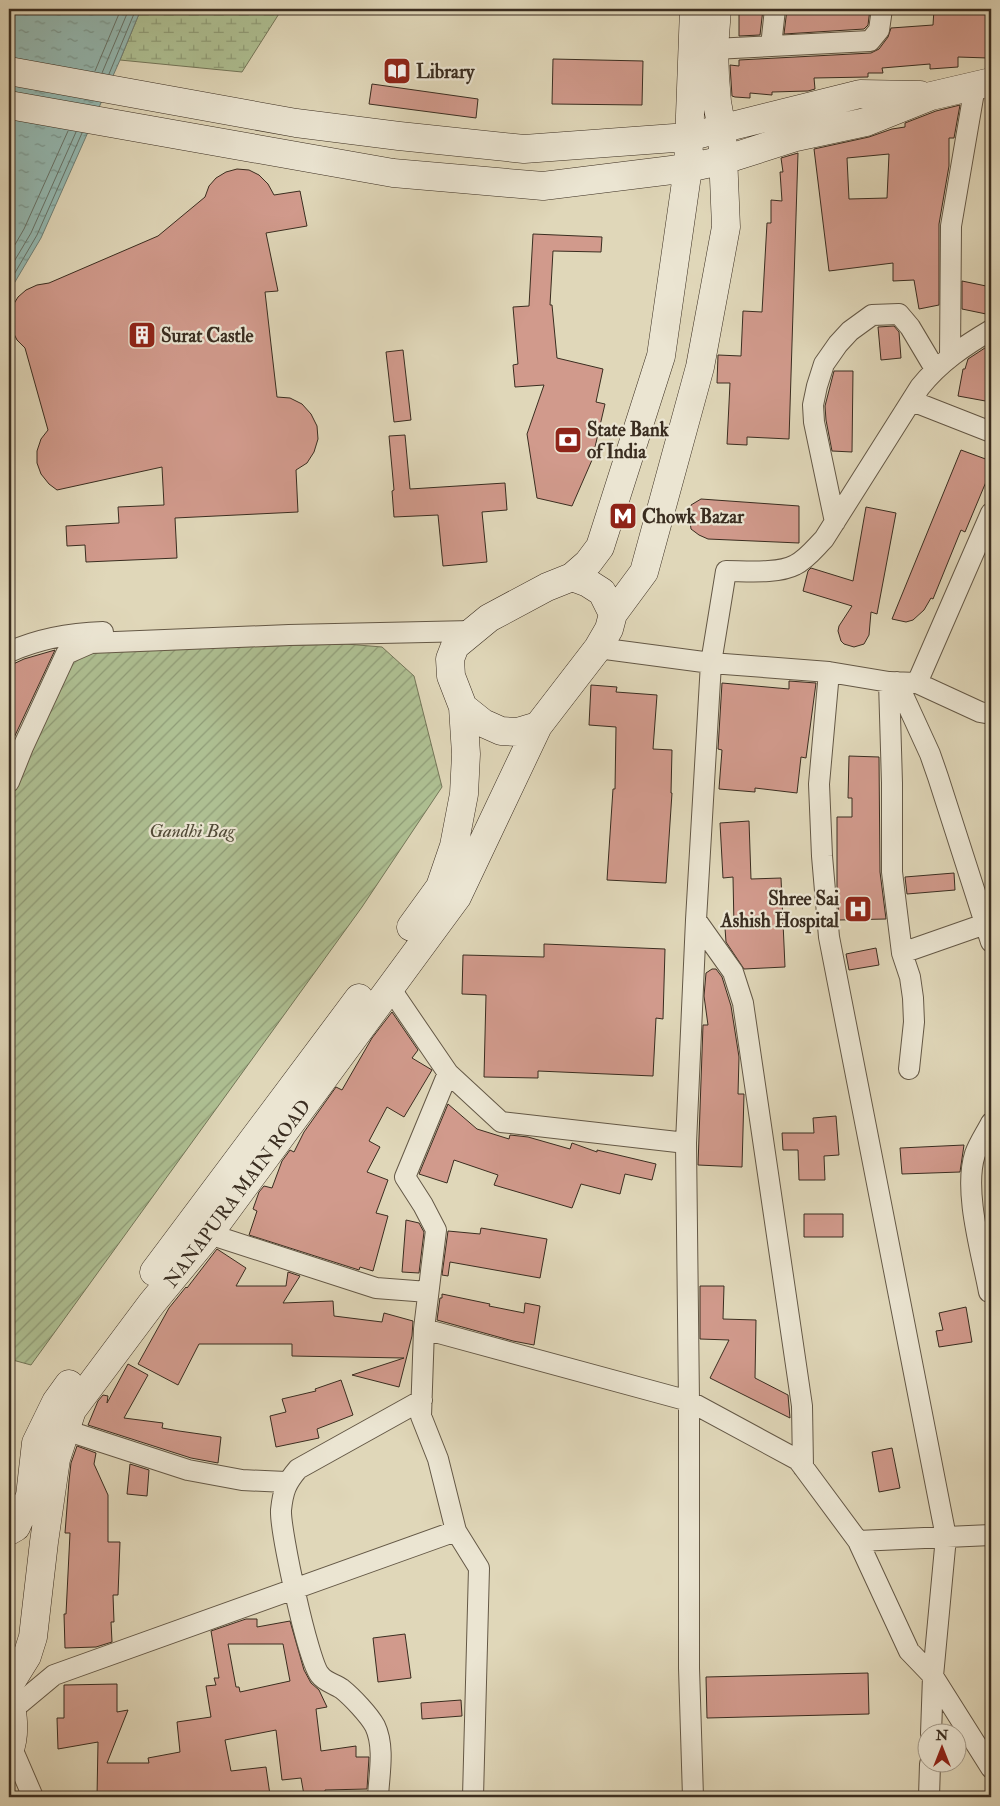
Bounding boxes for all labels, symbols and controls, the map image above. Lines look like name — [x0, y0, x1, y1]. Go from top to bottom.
library icon: Library — [382, 56, 412, 86]
place label: Library — [416, 60, 475, 85]
building icon: Surat Castle — [127, 320, 157, 350]
place label: Surat Castle — [161, 324, 253, 348]
place label: State Bank of India — [587, 418, 670, 464]
bank icon: State Bank of India — [553, 425, 583, 455]
metro station icon: Chowk Bazar — [608, 501, 638, 531]
place label: Chowk Bazar — [642, 505, 745, 529]
park label: Gandhi Bag — [149, 819, 236, 843]
place label: Shree Sai Ashish Hospital — [720, 887, 839, 934]
hospital icon: Shree Sai Ashish Hospital — [843, 894, 873, 924]
street label: NANAPURA MAIN ROAD — [159, 1095, 316, 1292]
north arrow — [918, 1724, 968, 1774]
text: N — [935, 1727, 949, 1744]

